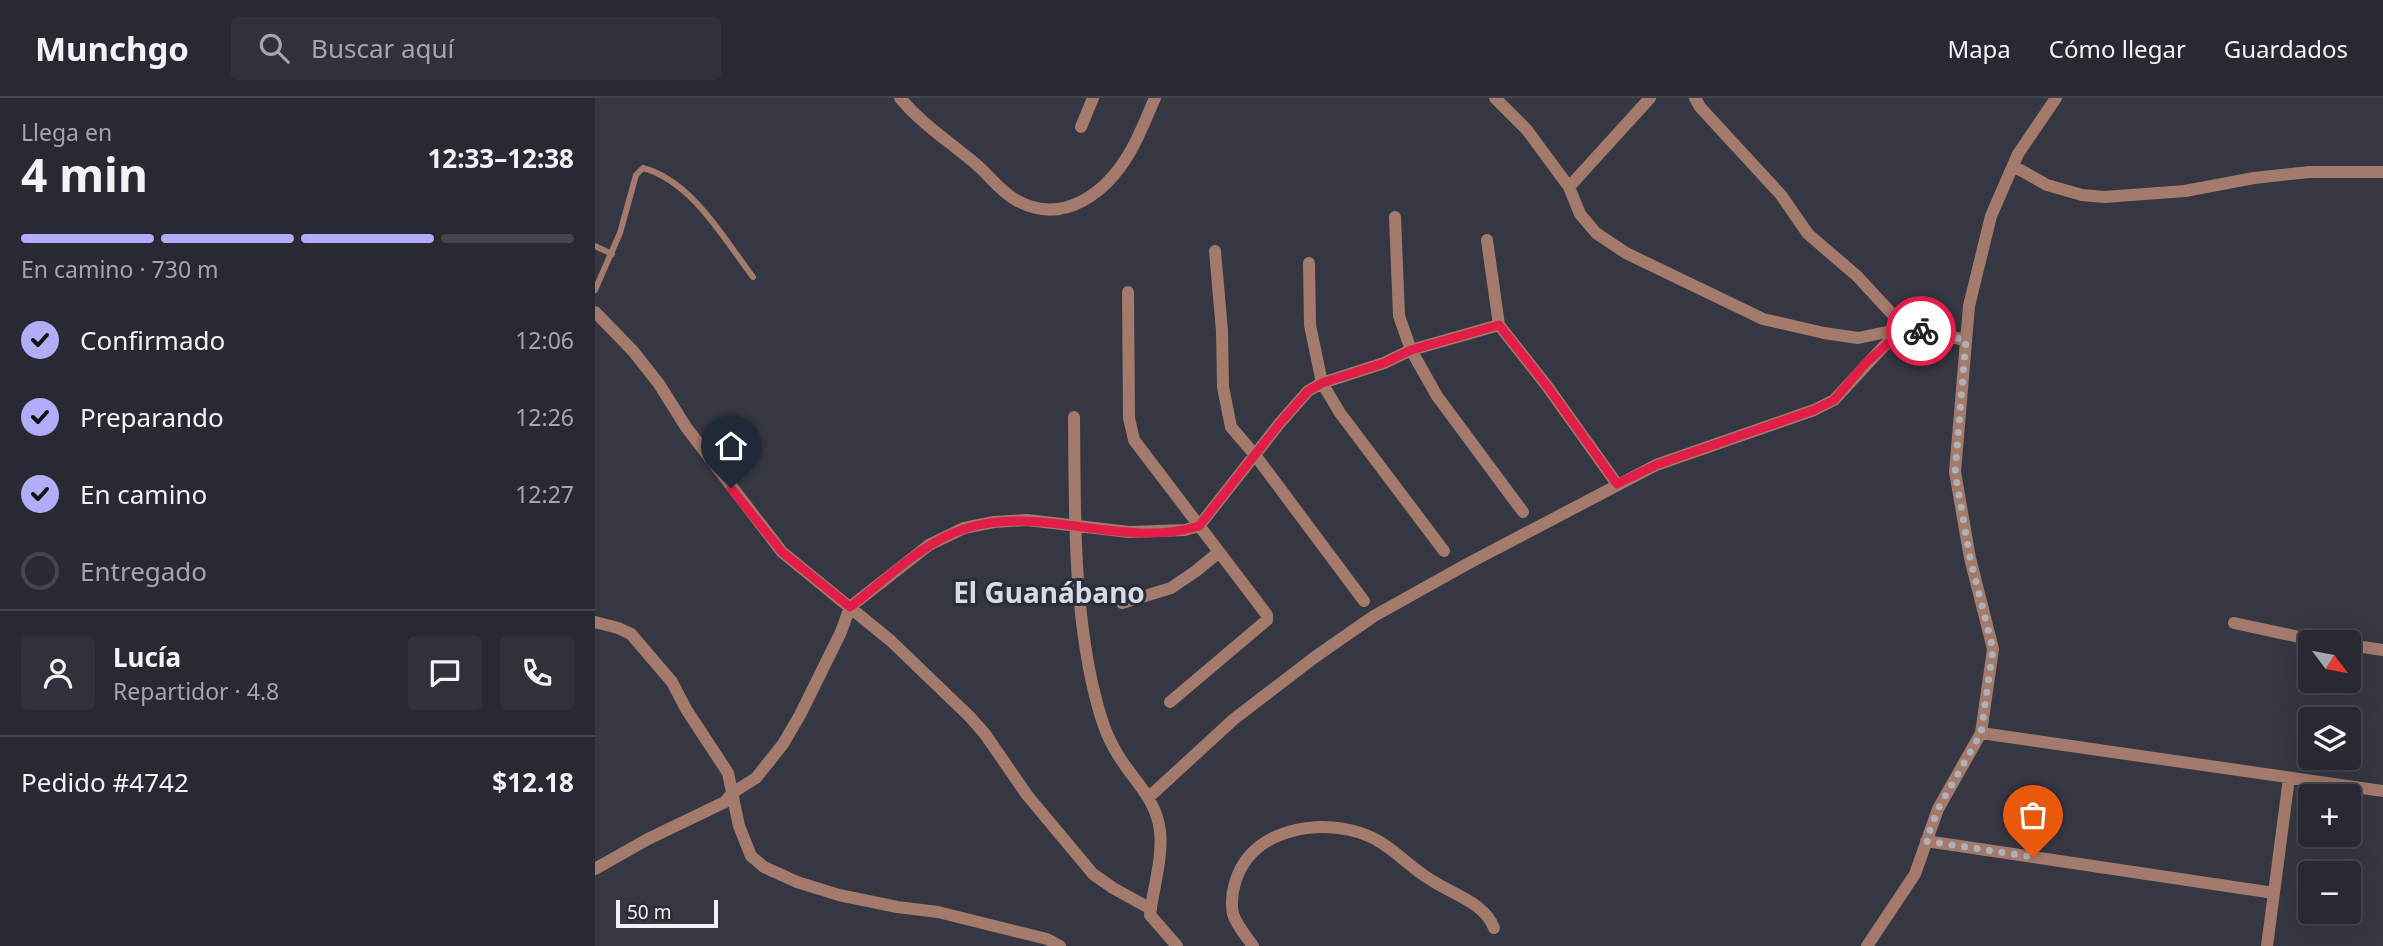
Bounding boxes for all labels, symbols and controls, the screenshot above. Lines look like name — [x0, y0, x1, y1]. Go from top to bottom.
search box — [231, 17, 721, 80]
text: Munchgo — [35, 26, 189, 71]
icon: search — [255, 29, 293, 67]
text: Buscar aquí — [311, 30, 454, 66]
text: Mapa — [1947, 32, 2011, 65]
text: Cómo llegar — [2049, 32, 2186, 65]
text: Guardados — [2224, 32, 2348, 65]
text: Llega en — [21, 116, 112, 148]
text: 12:33–12:38 — [427, 140, 574, 176]
text: 4 min — [21, 143, 148, 205]
text: En camino · 730 m — [21, 253, 219, 285]
courier — [1886, 296, 1956, 366]
icon: bike — [1902, 312, 1940, 350]
icon: check — [21, 321, 59, 359]
text: Confirmado — [80, 322, 225, 358]
text: 12:06 — [515, 324, 574, 356]
icon: check — [21, 398, 59, 436]
text: Preparando — [80, 399, 224, 435]
text: 12:26 — [515, 401, 574, 433]
pin — [701, 416, 761, 488]
icon: home — [712, 427, 750, 465]
icon: check — [21, 475, 59, 513]
text: En camino — [80, 476, 207, 512]
text: 12:27 — [515, 478, 574, 510]
text: Entregado — [80, 553, 207, 589]
district label: El Guanábano — [953, 573, 1145, 611]
north arrow — [2298, 630, 2361, 693]
map controls — [2298, 630, 2361, 924]
button: person — [21, 636, 95, 710]
button: chat — [408, 636, 482, 710]
button: phone — [500, 636, 574, 710]
text: Lucía — [113, 639, 181, 675]
text: Repartidor · 4.8 — [113, 675, 279, 707]
button: layers — [2298, 707, 2361, 770]
text: Pedido #4742 — [21, 764, 189, 800]
text: $12.18 — [492, 764, 574, 800]
button: + — [2298, 784, 2361, 847]
pin — [2003, 785, 2063, 857]
icon: bag — [2014, 796, 2052, 834]
button: − — [2298, 861, 2361, 924]
scale bar — [616, 897, 717, 929]
text: 50 m — [627, 899, 671, 925]

